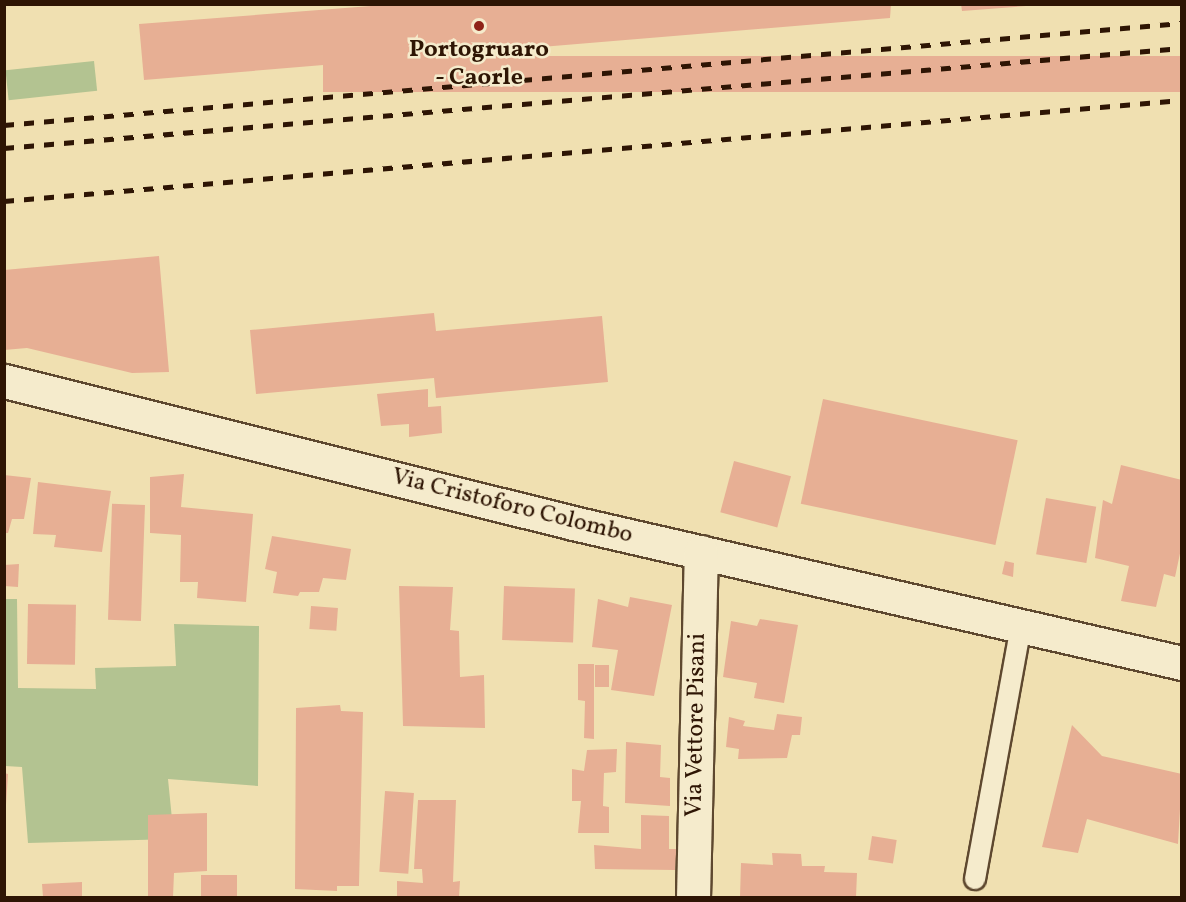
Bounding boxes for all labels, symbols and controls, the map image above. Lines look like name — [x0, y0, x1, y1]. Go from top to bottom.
marker: Portogruaro - Caorle — [470, 17, 488, 35]
place label: Portogruaro - Caorle — [409, 37, 549, 93]
street label: Via Cristoforo Colombo — [389, 463, 635, 551]
street label: Via Vettore Pisani — [681, 632, 713, 818]

